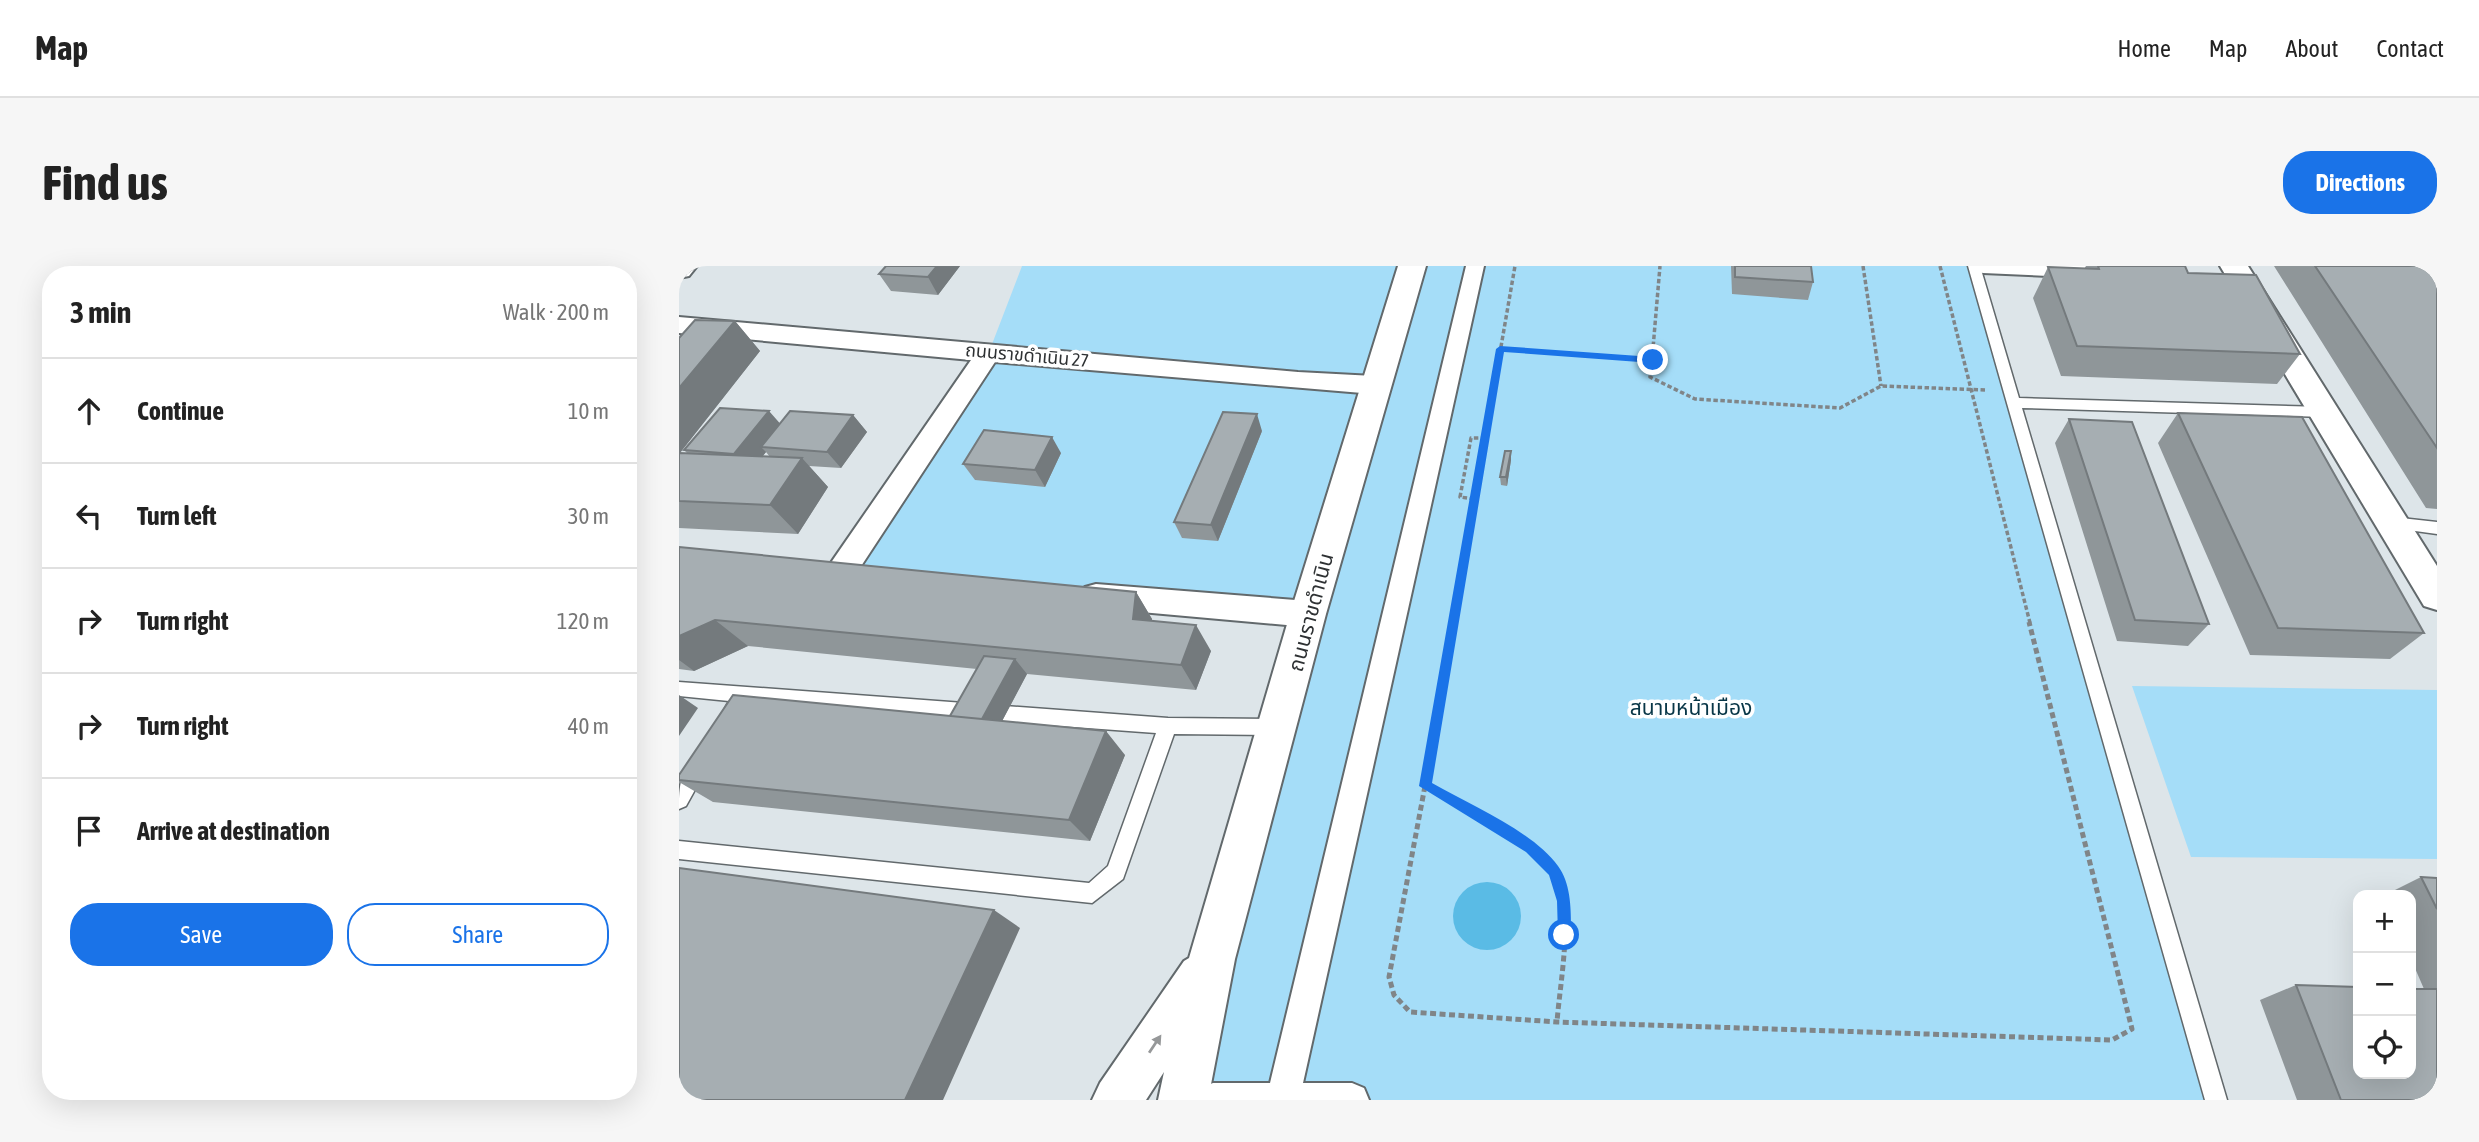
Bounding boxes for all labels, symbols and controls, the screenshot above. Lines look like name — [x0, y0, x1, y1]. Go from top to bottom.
text: Map — [35, 29, 88, 67]
text: Home — [2117, 35, 2171, 62]
text: Map — [2209, 35, 2247, 62]
text: About — [2285, 35, 2338, 62]
text: Contact — [2376, 35, 2444, 62]
button: Directions — [2283, 151, 2437, 214]
text: Find us — [42, 154, 168, 210]
text: 3 min — [70, 295, 131, 329]
text: Walk · 200 m — [503, 299, 609, 325]
street label: ถนนราขดำเนิน 27 — [964, 339, 1090, 371]
route end — [1637, 344, 1668, 375]
icon: ahead — [70, 392, 108, 430]
text: Continue — [137, 396, 224, 426]
text: 10 m — [568, 398, 609, 424]
icon: left — [70, 497, 108, 535]
text: Turn left — [137, 501, 217, 531]
text: 30 m — [568, 503, 609, 529]
street label: ถนนราขดำเนิน — [1283, 550, 1337, 674]
icon: right — [70, 602, 108, 640]
text: Turn right — [137, 606, 228, 636]
text: 120 m — [557, 608, 609, 634]
park label: สนามหน้าเมือง — [1630, 695, 1752, 719]
icon: right — [70, 707, 108, 745]
text: Turn right — [137, 711, 228, 741]
text: 40 m — [568, 713, 609, 739]
icon: arrive — [70, 812, 108, 850]
text: Arrive at destination — [137, 816, 330, 846]
map controls — [2353, 890, 2416, 1079]
button: + — [2353, 890, 2416, 953]
button: Save — [70, 903, 333, 966]
button: Share — [347, 903, 609, 966]
route start — [1548, 919, 1579, 950]
button: − — [2353, 953, 2416, 1016]
button: locate — [2353, 1016, 2416, 1079]
one-way arrow — [1148, 1034, 1161, 1053]

